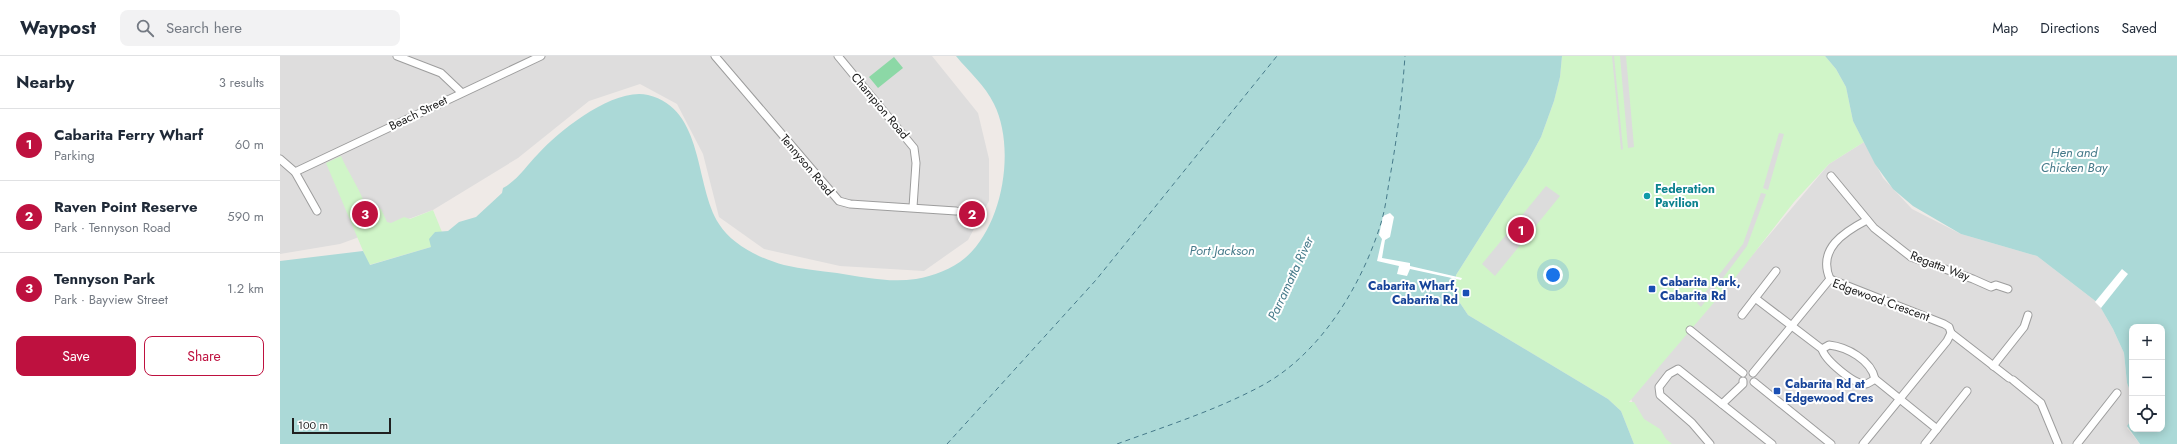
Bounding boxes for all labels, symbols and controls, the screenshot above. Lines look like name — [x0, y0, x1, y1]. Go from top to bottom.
search box — [120, 10, 400, 46]
text: Waypost — [20, 14, 96, 41]
icon: search — [134, 17, 156, 39]
text: Search here — [166, 17, 242, 39]
text: Map — [1992, 18, 2018, 38]
text: Directions — [2040, 18, 2100, 38]
text: Saved — [2122, 18, 2157, 38]
street label: Champion Road — [847, 69, 913, 143]
text: Nearby — [16, 70, 74, 94]
text: 3 results — [219, 73, 264, 92]
street label: Beach Street — [386, 91, 450, 135]
text: Cabarita Ferry Wharf — [54, 124, 203, 146]
street label: Tennyson Road — [776, 130, 838, 200]
text: 1 — [26, 135, 32, 154]
text: 60 m — [235, 135, 264, 154]
water label: Hen and Chicken Bay — [2041, 143, 2109, 177]
text: Parking — [54, 146, 95, 165]
place label: Federation Pavilion — [1655, 180, 1715, 212]
marker: Federation Pavilion — [1642, 191, 1652, 201]
text: Raven Point Reserve — [54, 196, 198, 218]
pin: 3 — [352, 199, 378, 229]
pin: 2 — [959, 199, 985, 229]
text: 2 — [25, 207, 33, 226]
text: 590 m — [227, 207, 264, 226]
pin: 1 — [1508, 215, 1534, 245]
text: Park · Tennyson Road — [54, 218, 171, 237]
water label: Parramatta River — [1263, 233, 1318, 323]
water label: Port Jackson — [1189, 241, 1255, 260]
street label: Regatta Way — [1908, 246, 1973, 286]
your location — [1543, 265, 1563, 285]
text: Tennyson Park — [54, 268, 155, 290]
place label: Cabarita Park, Cabarita Rd — [1660, 273, 1741, 305]
street label: Edgewood Crescent — [1830, 274, 1932, 326]
place label: Cabarita Wharf, Cabarita Rd — [1368, 277, 1458, 309]
text: 3 — [25, 279, 33, 298]
text: 1.2 km — [227, 279, 264, 298]
marker: Cabarita Park, Cabarita Rd — [1647, 284, 1657, 294]
marker: Cabarita Wharf, Cabarita Rd — [1461, 288, 1471, 298]
text: Park · Bayview Street — [54, 290, 168, 309]
map controls — [2129, 324, 2165, 432]
button: + — [2129, 324, 2165, 360]
button: Save — [16, 336, 136, 376]
button: Share — [144, 336, 264, 376]
button: − — [2129, 360, 2165, 396]
place label: Cabarita Rd at Edgewood Cres — [1785, 375, 1874, 407]
marker: Cabarita Rd at Edgewood Cres — [1772, 386, 1782, 396]
button: locate — [2129, 396, 2165, 432]
scale bar — [292, 416, 391, 435]
text: 100 m — [298, 417, 328, 433]

